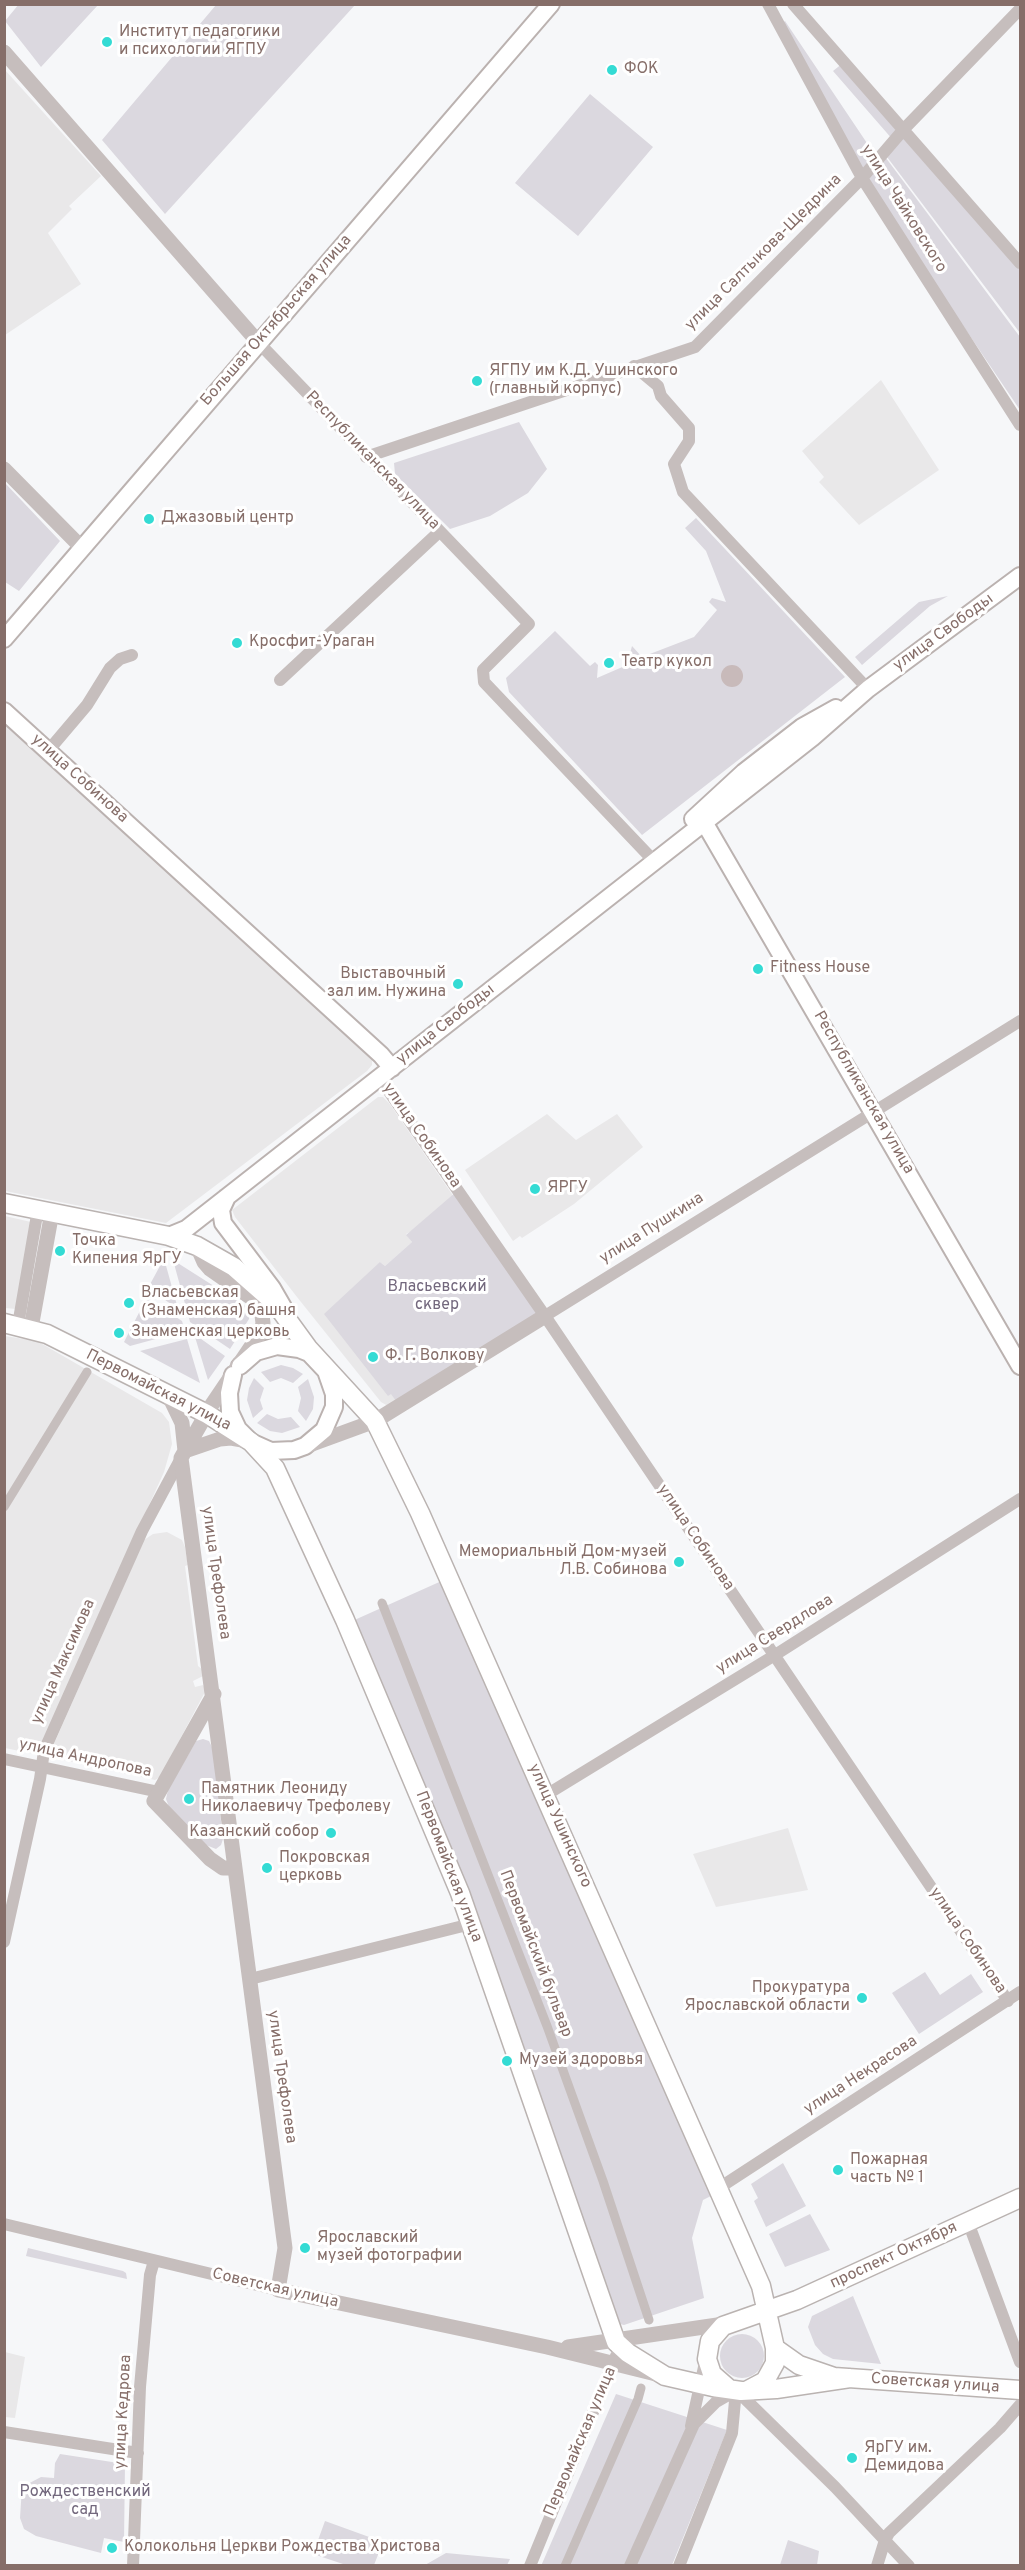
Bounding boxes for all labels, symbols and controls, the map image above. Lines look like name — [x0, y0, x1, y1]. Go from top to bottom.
place label: Институт педагогики и психологии ЯГПУ — [119, 23, 280, 61]
marker: Институт педагогики и психологии ЯГПУ — [100, 35, 114, 49]
place label: ФОК — [624, 60, 659, 80]
marker: ФОК — [605, 63, 619, 77]
street label: улица Чайковского — [856, 142, 950, 276]
street label: улица Салтыкова-Щедрина — [682, 171, 846, 335]
street label: Большая Октябрьская улица — [197, 232, 357, 410]
place label: ЯГПУ им К.Д. Ушинского (главный корпус) — [489, 362, 678, 400]
marker: ЯГПУ им К.Д. Ушинского (главный корпус) — [470, 374, 484, 388]
street label: Республиканская улица — [301, 388, 443, 534]
place label: Джазовый центр — [161, 509, 294, 529]
marker: Джазовый центр — [142, 512, 156, 526]
street label: улица Свободы — [890, 590, 998, 676]
place label: Кросфит-Ураган — [249, 633, 375, 653]
marker: Кросфит-Ураган — [230, 636, 244, 650]
place label: Театр кукол — [621, 653, 712, 673]
marker: Театр кукол — [602, 656, 616, 670]
street label: улица Собинова — [27, 730, 131, 828]
place label: Fitness House — [770, 959, 870, 979]
marker: Fitness House — [751, 962, 765, 976]
place label: Выставочный зал им. Нужина — [327, 965, 446, 1003]
marker: Выставочный зал им. Нужина — [451, 977, 465, 991]
street label: улица Свободы — [393, 981, 499, 1069]
street label: Республиканская улица — [808, 1008, 918, 1178]
street label: улица Собинова — [378, 1080, 464, 1192]
place label: ЯРГУ — [547, 1179, 588, 1199]
marker: ЯРГУ — [528, 1182, 542, 1196]
street label: улица Пушкина — [596, 1189, 708, 1269]
place label: Точка Кипения ЯрГУ — [72, 1232, 182, 1270]
marker: Точка Кипения ЯрГУ — [53, 1244, 67, 1258]
park label: Власьевский сквер — [387, 1278, 487, 1316]
place label: Власьевская (Знаменская) башня — [141, 1284, 296, 1322]
marker: Власьевская (Знаменская) башня — [122, 1296, 136, 1310]
place label: Знаменская церковь — [131, 1323, 290, 1343]
marker: Знаменская церковь — [112, 1326, 126, 1340]
street label: Первомайская улица — [82, 1346, 234, 1436]
place label: Ф. Г. Волкову — [385, 1347, 485, 1367]
marker: Ф. Г. Волкову — [366, 1350, 380, 1364]
street label: улица Собинова — [652, 1481, 738, 1595]
street label: улица Трефолева — [196, 1505, 234, 1641]
place label: Мемориальный Дом-музей Л.В. Собинова — [459, 1543, 667, 1581]
marker: Мемориальный Дом-музей Л.В. Собинова — [672, 1555, 686, 1569]
street label: улица Свердлова — [713, 1591, 837, 1679]
street label: улица Максимова — [28, 1597, 100, 1727]
street label: улица Андропова — [17, 1736, 153, 1782]
street label: улица Ушинского — [523, 1761, 595, 1891]
place label: Памятник Леониду Николаевичу Трефолеву — [201, 1780, 391, 1818]
street label: Первомайская улица — [410, 1789, 486, 1945]
marker: Памятник Леониду Николаевичу Трефолеву — [182, 1792, 196, 1806]
place label: Казанский собор — [189, 1823, 319, 1843]
marker: Казанский собор — [324, 1826, 338, 1840]
place label: Покровская церковь — [279, 1849, 370, 1887]
marker: Покровская церковь — [260, 1861, 274, 1875]
street label: Первомайский бульвар — [494, 1868, 576, 2040]
street label: улица Собинова — [924, 1884, 1010, 1998]
place label: Прокуратура Ярославской области — [684, 1979, 850, 2017]
marker: Прокуратура Ярославской области — [855, 1991, 869, 2005]
street label: улица Трефолева — [262, 2009, 300, 2145]
street label: улица Некрасова — [801, 2032, 921, 2120]
place label: Музей здоровья — [519, 2051, 643, 2071]
marker: Музей здоровья — [500, 2054, 514, 2068]
place label: Пожарная часть № 1 — [850, 2151, 928, 2189]
marker: Пожарная часть № 1 — [831, 2163, 845, 2177]
street label: проспект Октября — [827, 2218, 961, 2294]
place label: Ярославский музей фотографии — [317, 2229, 462, 2267]
marker: Ярославский музей фотографии — [298, 2241, 312, 2255]
street label: Советская улица — [210, 2265, 340, 2313]
street label: улица Кедрова — [111, 2354, 137, 2470]
street label: Первомайская улица — [541, 2365, 621, 2519]
street label: Советская улица — [870, 2370, 1000, 2398]
place label: ЯрГУ им. Демидова — [864, 2439, 944, 2477]
marker: ЯрГУ им. Демидова — [845, 2451, 859, 2465]
park label: Рождественский сад — [19, 2483, 151, 2521]
place label: Колокольня Церкви Рождества Христова — [124, 2538, 440, 2558]
marker: Колокольня Церкви Рождества Христова — [105, 2541, 119, 2555]

